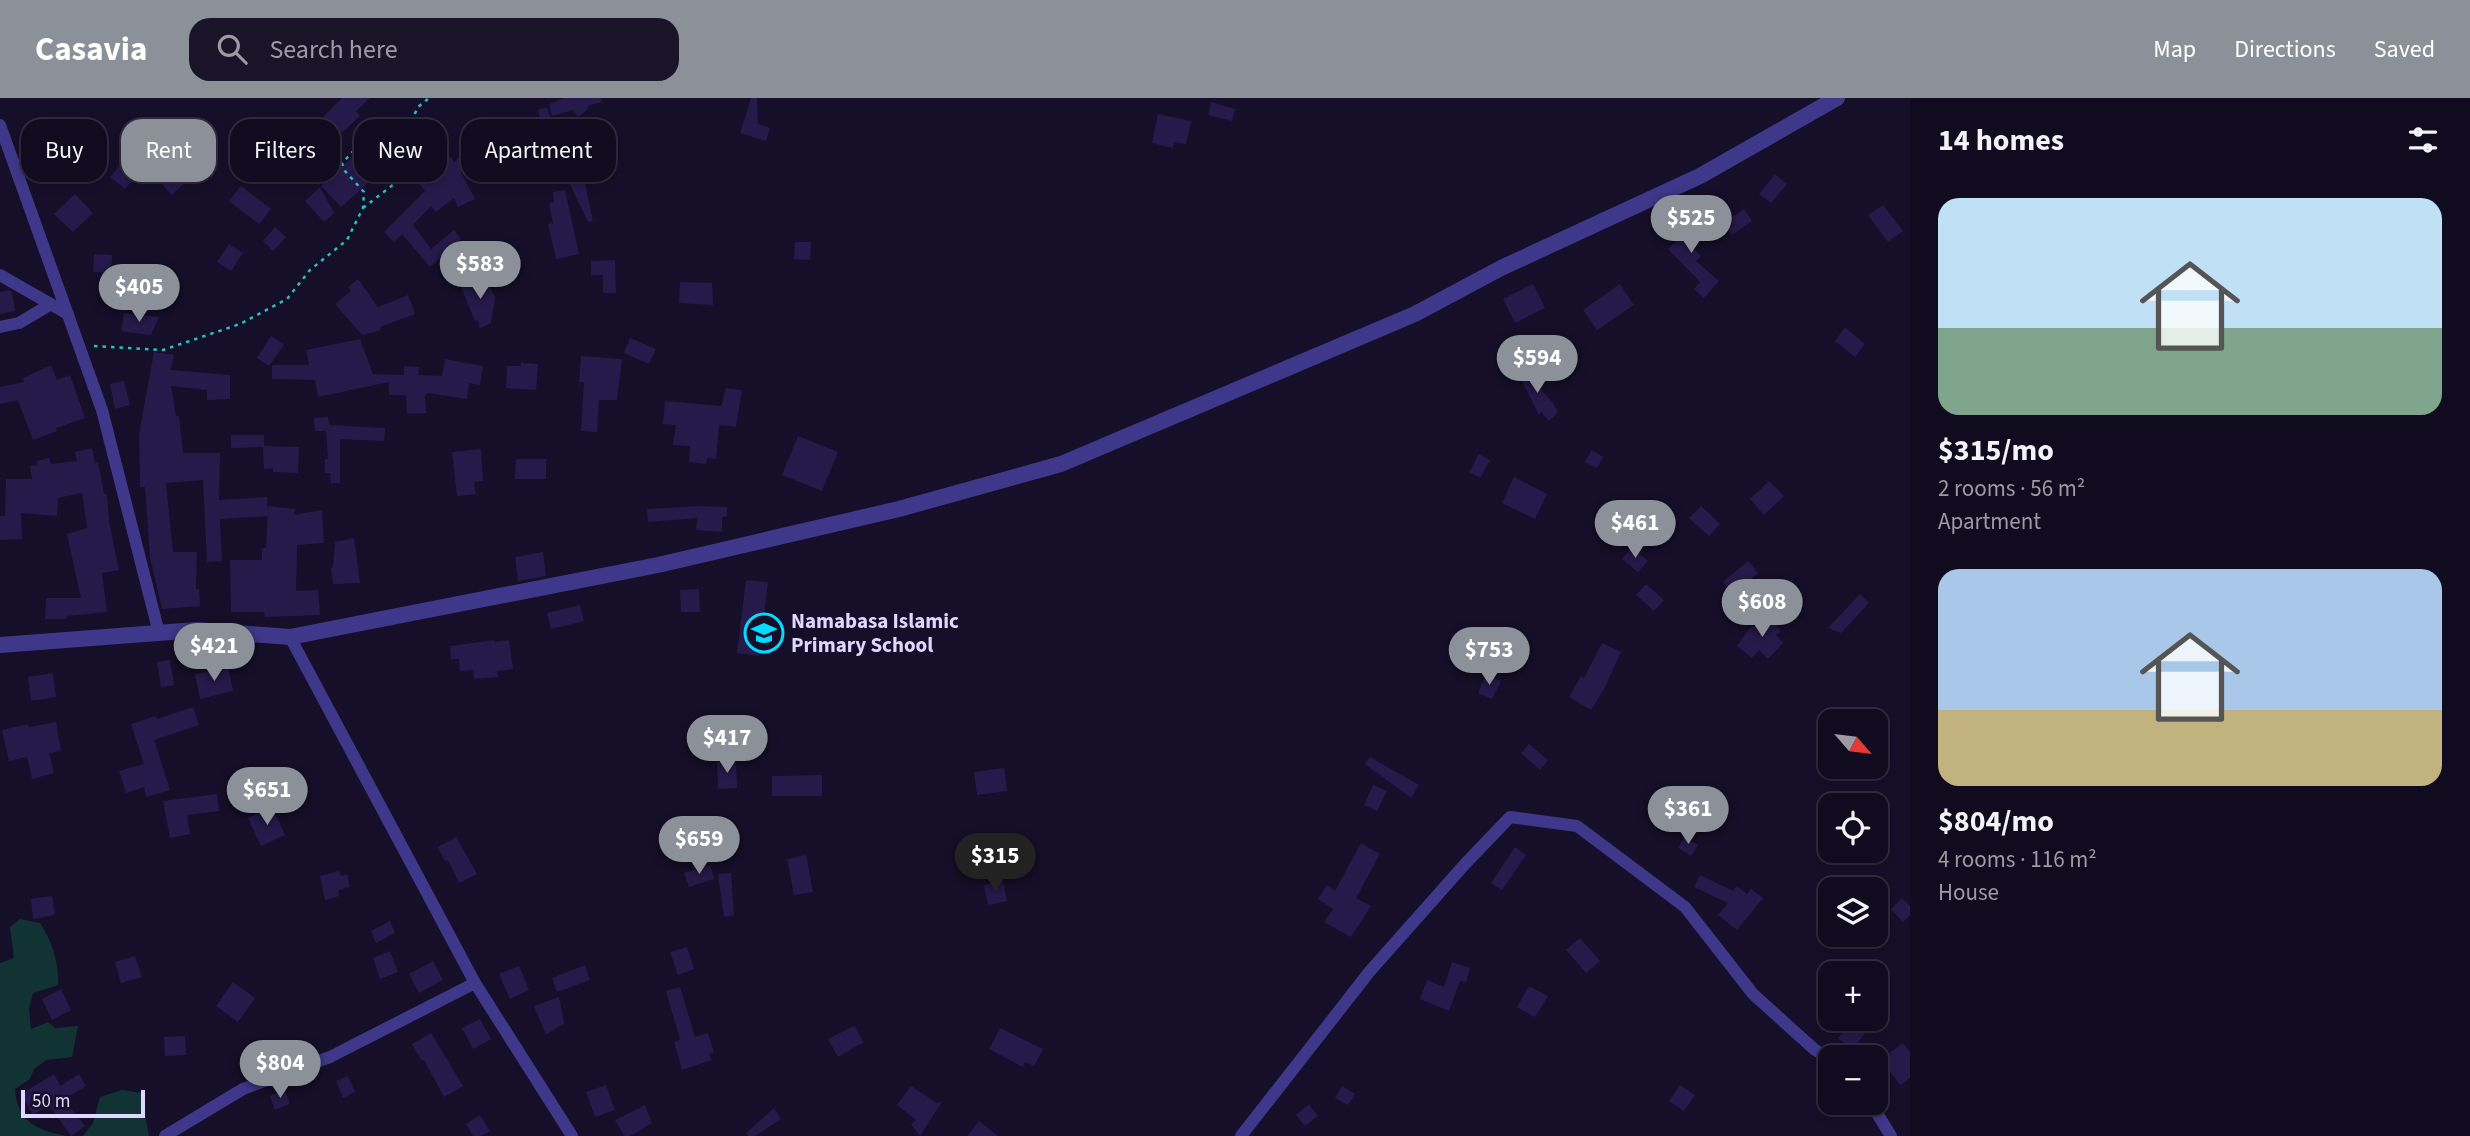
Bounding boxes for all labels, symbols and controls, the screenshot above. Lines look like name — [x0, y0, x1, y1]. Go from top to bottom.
search box — [189, 18, 679, 81]
text: Casavia — [35, 26, 147, 73]
icon: search — [213, 30, 251, 68]
text: Search here — [269, 31, 398, 68]
text: Map — [2153, 32, 2196, 67]
text: Directions — [2234, 32, 2336, 67]
text: Saved — [2374, 32, 2435, 67]
chip: Buy — [21, 119, 107, 182]
chip: Rent — [121, 119, 216, 182]
chip: Filters — [230, 119, 340, 182]
chip: New — [354, 119, 447, 182]
chip: Apartment — [461, 119, 616, 182]
text: 14 homes — [1938, 119, 2064, 162]
icon: filters — [2404, 121, 2442, 159]
pin: $525 — [1650, 195, 1732, 255]
text: $525 — [1667, 201, 1715, 234]
pin: $583 — [439, 242, 521, 301]
icon: home — [2127, 243, 2253, 369]
text: $583 — [456, 247, 504, 280]
pin: $405 — [98, 264, 180, 324]
text: $405 — [115, 270, 163, 303]
pin: $594 — [1496, 336, 1578, 395]
text: $594 — [1513, 341, 1561, 374]
text: $315/mo — [1938, 429, 2054, 472]
text: 2 rooms · 56 m² — [1938, 472, 2085, 505]
pin: $461 — [1594, 500, 1676, 560]
text: Apartment — [1938, 505, 2041, 538]
text: $461 — [1611, 506, 1659, 539]
pin: $608 — [1721, 580, 1803, 639]
text: $608 — [1738, 585, 1786, 618]
place label: Namabasa Islamic Primary School — [791, 606, 959, 660]
school or university icon: Namabasa Islamic Primary School — [743, 612, 785, 654]
icon: home — [2127, 614, 2253, 740]
pin: $421 — [173, 624, 255, 683]
pin: $753 — [1448, 628, 1530, 687]
text: $421 — [190, 629, 238, 662]
text: $753 — [1465, 633, 1513, 666]
north arrow — [1818, 709, 1888, 779]
map controls — [1818, 709, 1888, 1115]
pin: $417 — [686, 716, 768, 775]
text: $417 — [703, 721, 751, 754]
pin: $651 — [226, 768, 308, 827]
text: $651 — [243, 773, 291, 806]
pin: $361 — [1647, 786, 1729, 846]
text: $361 — [1664, 792, 1712, 825]
button: locate — [1818, 793, 1888, 863]
text: $804/mo — [1938, 800, 2054, 843]
pin: $659 — [658, 816, 740, 876]
text: $659 — [675, 822, 723, 855]
pin: $315 — [954, 834, 1036, 893]
text: $315 — [971, 839, 1019, 872]
text: 4 rooms · 116 m² — [1938, 843, 2097, 876]
text: House — [1938, 876, 1999, 909]
button: layers — [1818, 877, 1888, 947]
button: + — [1818, 961, 1888, 1031]
pin: $804 — [239, 1040, 321, 1100]
button: − — [1818, 1045, 1888, 1115]
text: $804 — [256, 1046, 304, 1079]
scale bar — [21, 1087, 145, 1119]
text: 50 m — [32, 1088, 70, 1115]

